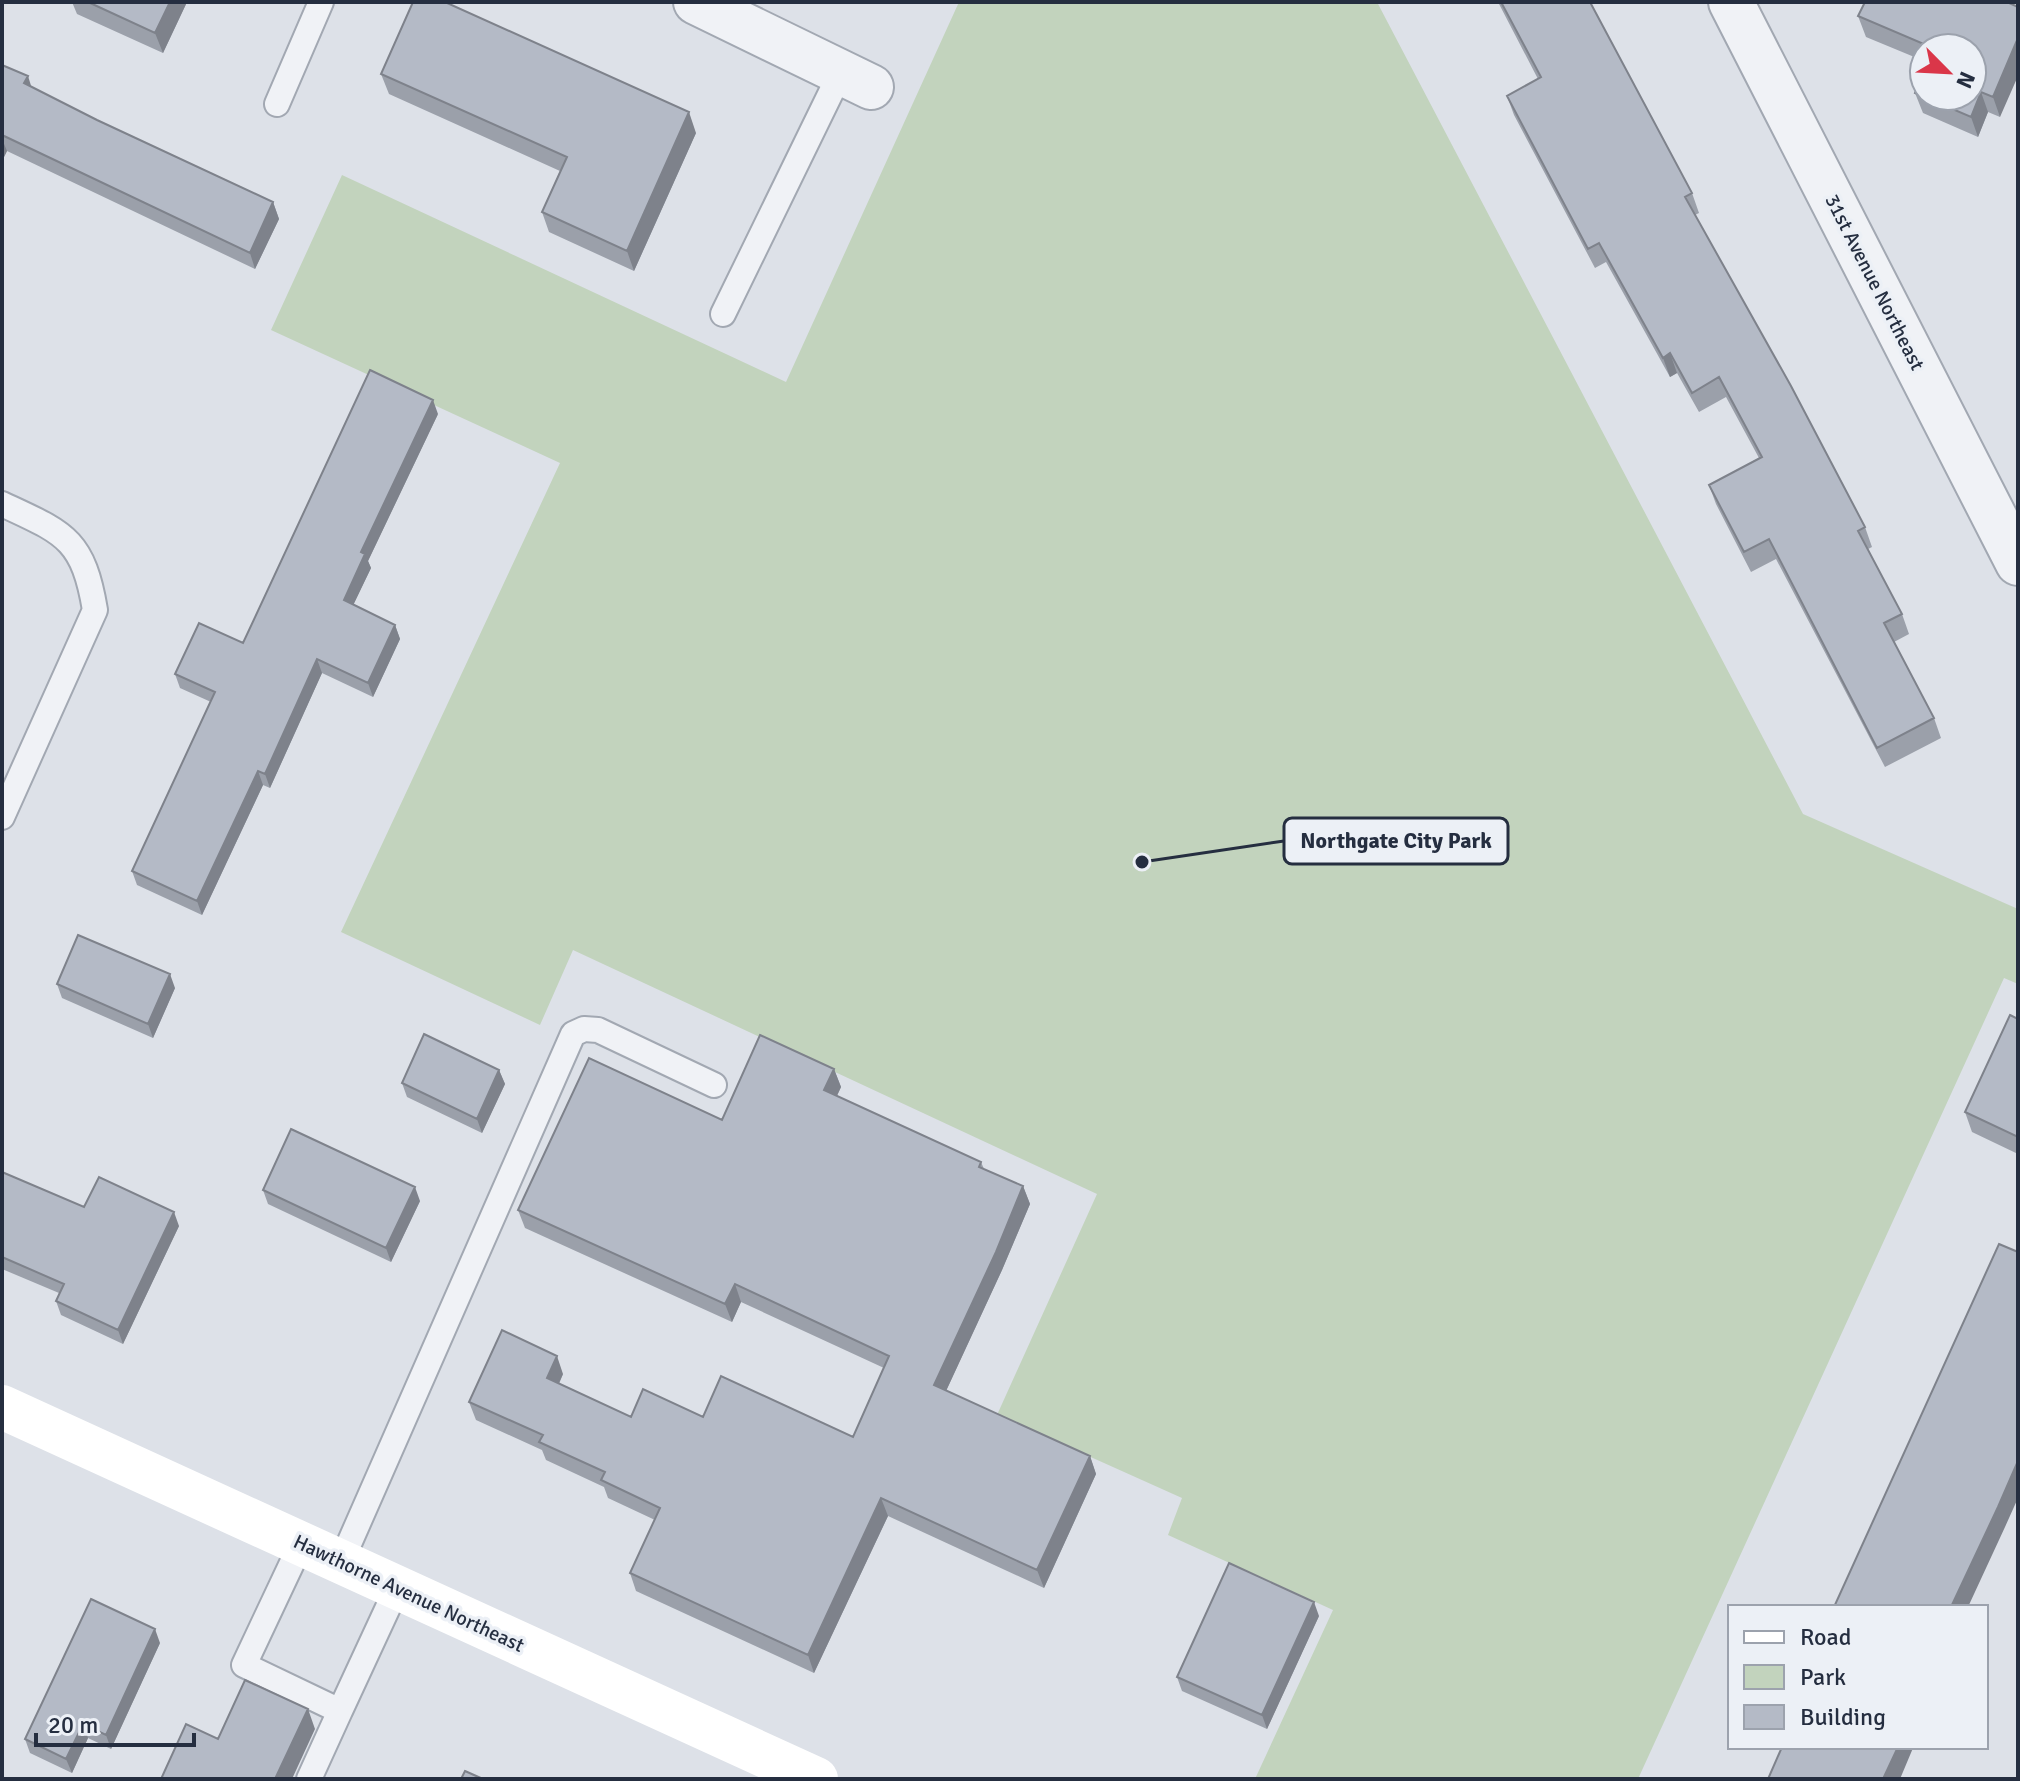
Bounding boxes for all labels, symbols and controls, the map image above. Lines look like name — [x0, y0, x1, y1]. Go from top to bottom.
north arrow — [1908, 32, 1988, 112]
text: N — [1950, 67, 1981, 92]
street label: 31st Avenue Northeast — [1819, 190, 1930, 374]
callout: Northgate City Park — [1284, 818, 1508, 864]
text: Northgate City Park — [1300, 827, 1492, 854]
street label: Hawthorne Avenue Northeast — [289, 1529, 528, 1658]
legend — [1728, 1605, 1988, 1749]
text: Road — [1800, 1622, 1851, 1652]
text: Park — [1800, 1662, 1846, 1692]
scale bar — [36, 1697, 194, 1747]
text: Building — [1800, 1702, 1886, 1732]
text: 20 m — [48, 1710, 98, 1740]

